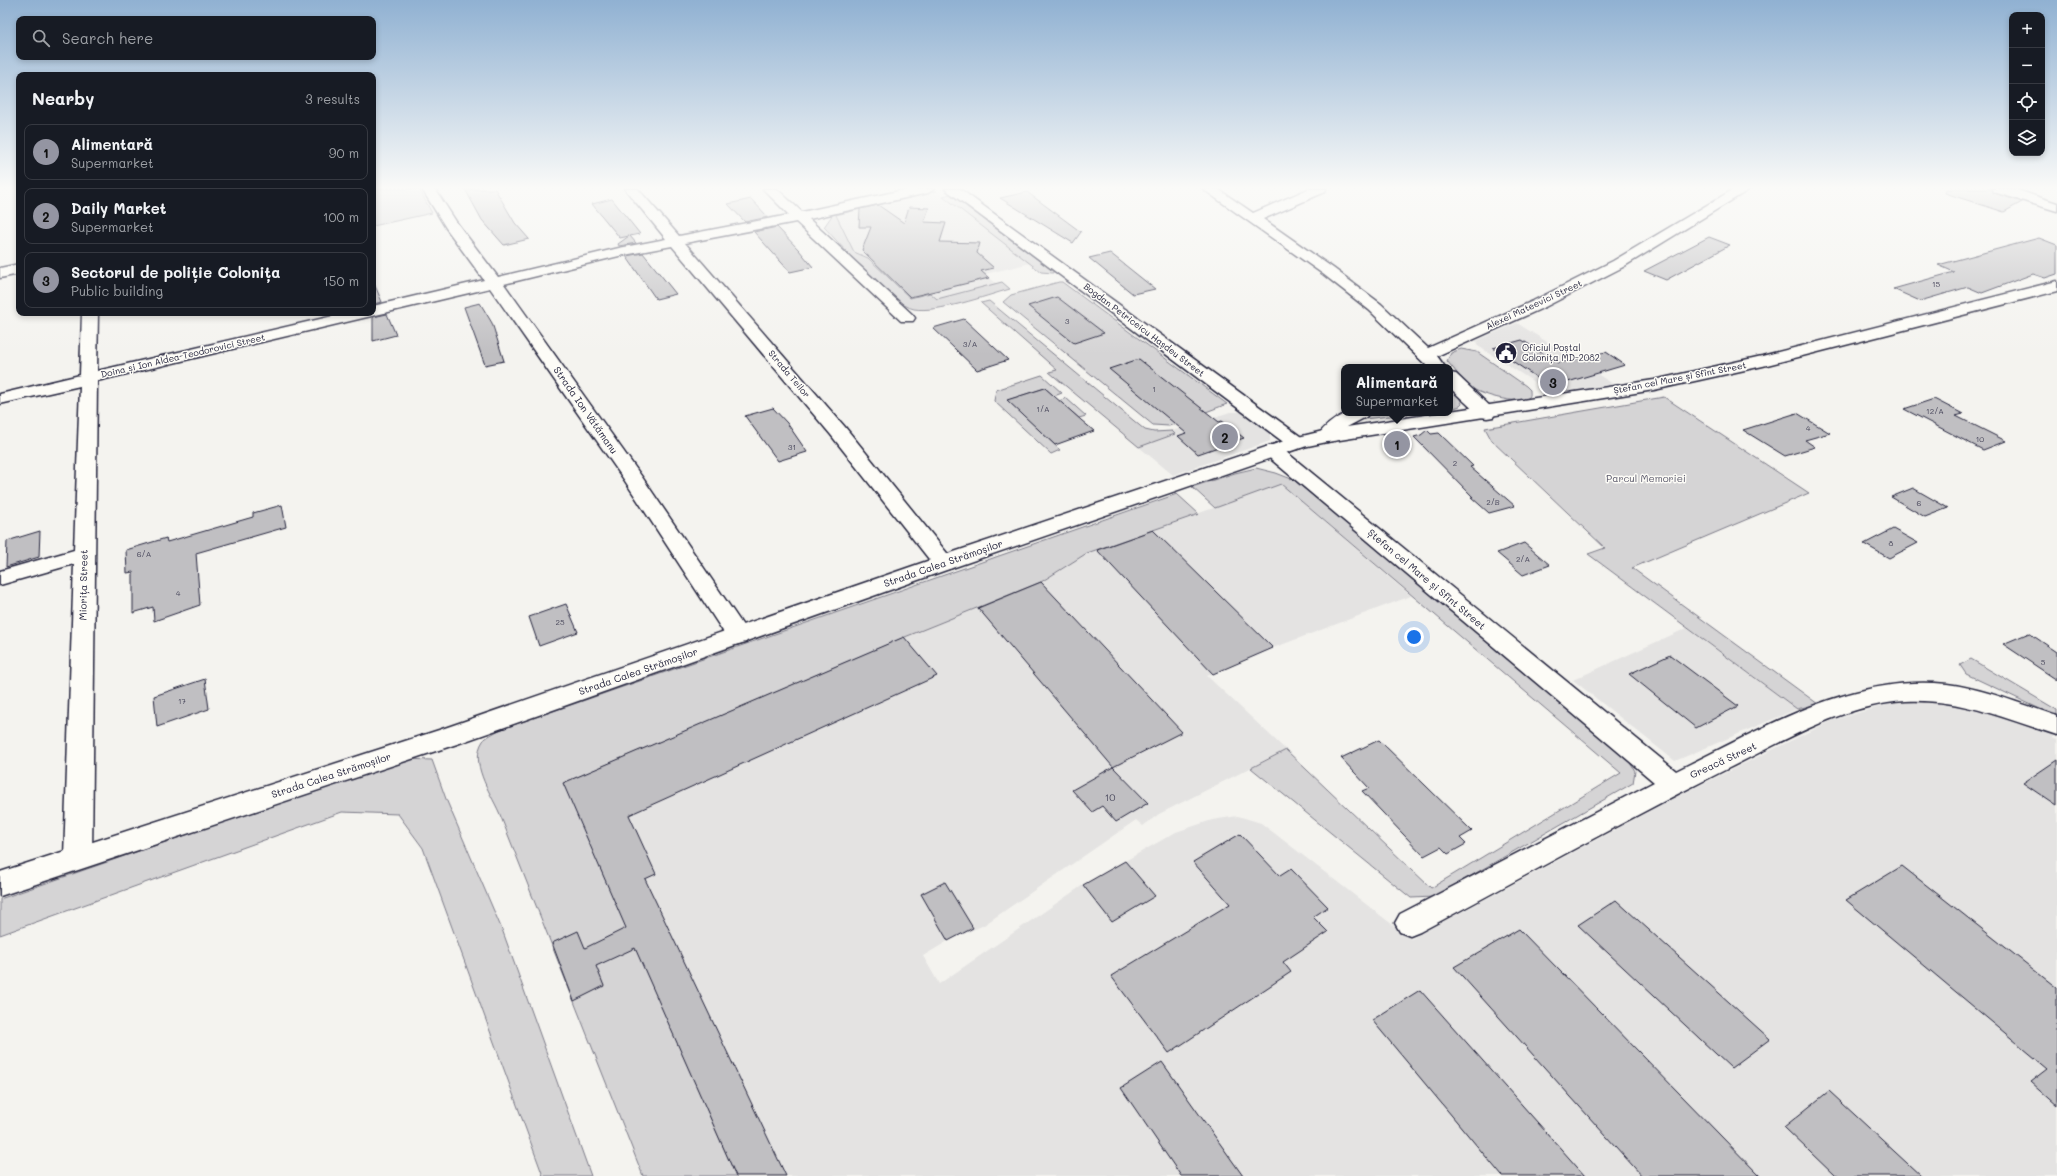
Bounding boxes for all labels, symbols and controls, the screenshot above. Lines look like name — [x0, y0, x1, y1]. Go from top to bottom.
map controls — [2009, 12, 2045, 156]
button: + — [2009, 12, 2045, 48]
search box — [16, 16, 376, 60]
icon: search — [30, 27, 52, 49]
text: Search here — [62, 28, 153, 48]
button: − — [2009, 48, 2045, 84]
button: locate — [2009, 84, 2045, 120]
text: Nearby — [32, 87, 94, 109]
text: 3 results — [305, 90, 360, 107]
button: layers — [2009, 120, 2045, 156]
text: Alimentară — [71, 134, 153, 154]
text: 1 — [43, 144, 49, 161]
text: 90 m — [329, 144, 359, 161]
text: Supermarket — [71, 154, 154, 171]
text: Daily Market — [71, 198, 166, 218]
text: 2 — [42, 208, 50, 225]
text: 100 m — [323, 208, 359, 225]
text: Supermarket — [71, 218, 154, 235]
text: Sectorul de poliție Colonița — [71, 262, 280, 282]
text: 3 — [42, 272, 50, 289]
text: 150 m — [323, 272, 359, 289]
street label: Alexei Mateevici Street — [1484, 277, 1584, 332]
house number: 15 — [1932, 279, 1940, 289]
street label: Bogdan Petriceicu Hașdeu Street — [1081, 281, 1207, 379]
text: Public building — [71, 282, 163, 299]
house number: 3 — [1065, 316, 1070, 326]
street label: Doina și Ion Aldea-Teodorovici Street — [100, 331, 266, 381]
house number: 3/A — [963, 339, 977, 349]
public building icon: Oficiul Poștal Colonița MD-2082 — [1493, 340, 1519, 366]
place label: Oficiul Poștal Colonița MD-2082 — [1522, 342, 1600, 364]
street label: Strada Teilor — [766, 348, 812, 400]
street label: Ștefan cel Mare și Sfînt Street — [1612, 359, 1748, 397]
street label: Strada Ion Vătămanu — [550, 363, 622, 457]
popup — [1341, 364, 1453, 416]
pin: 3 — [1540, 367, 1566, 397]
text: Alimentară — [1356, 372, 1438, 392]
house number: 1 — [1152, 384, 1156, 394]
text: Supermarket — [1356, 392, 1438, 409]
house number: 1/A — [1036, 404, 1050, 414]
house number: 12/A — [1926, 406, 1944, 416]
pin: 2 — [1212, 422, 1238, 452]
house number: 4 — [1806, 423, 1811, 433]
pin: 1 — [1384, 429, 1410, 459]
house number: 10 — [1976, 434, 1984, 444]
house number: 31 — [788, 442, 796, 452]
house number: 2 — [1453, 458, 1457, 468]
park label: Parcul Memoriei — [1606, 471, 1686, 485]
house number: 2/B — [1486, 497, 1500, 507]
house number: 6 — [1917, 498, 1922, 508]
street label: Ștefan cel Mare și Sfînt Street — [1365, 525, 1489, 633]
street label: Strada Calea Strămoșilor — [882, 536, 1004, 590]
house number: 8 — [1889, 538, 1894, 548]
house number: 6/A — [137, 549, 151, 559]
street label: Miorița Street — [75, 550, 91, 620]
house number: 2/A — [1516, 554, 1530, 564]
house number: 4 — [176, 588, 181, 598]
house number: 25 — [555, 617, 565, 627]
your location — [1404, 627, 1424, 647]
street label: Strada Calea Strămoșilor — [577, 644, 699, 698]
house number: 5 — [2041, 657, 2046, 667]
house number: 17 — [178, 696, 187, 706]
street label: Greacă Street — [1687, 738, 1759, 782]
street label: Strada Calea Strămoșilor — [269, 749, 393, 801]
house number: 10 — [1105, 790, 1115, 804]

